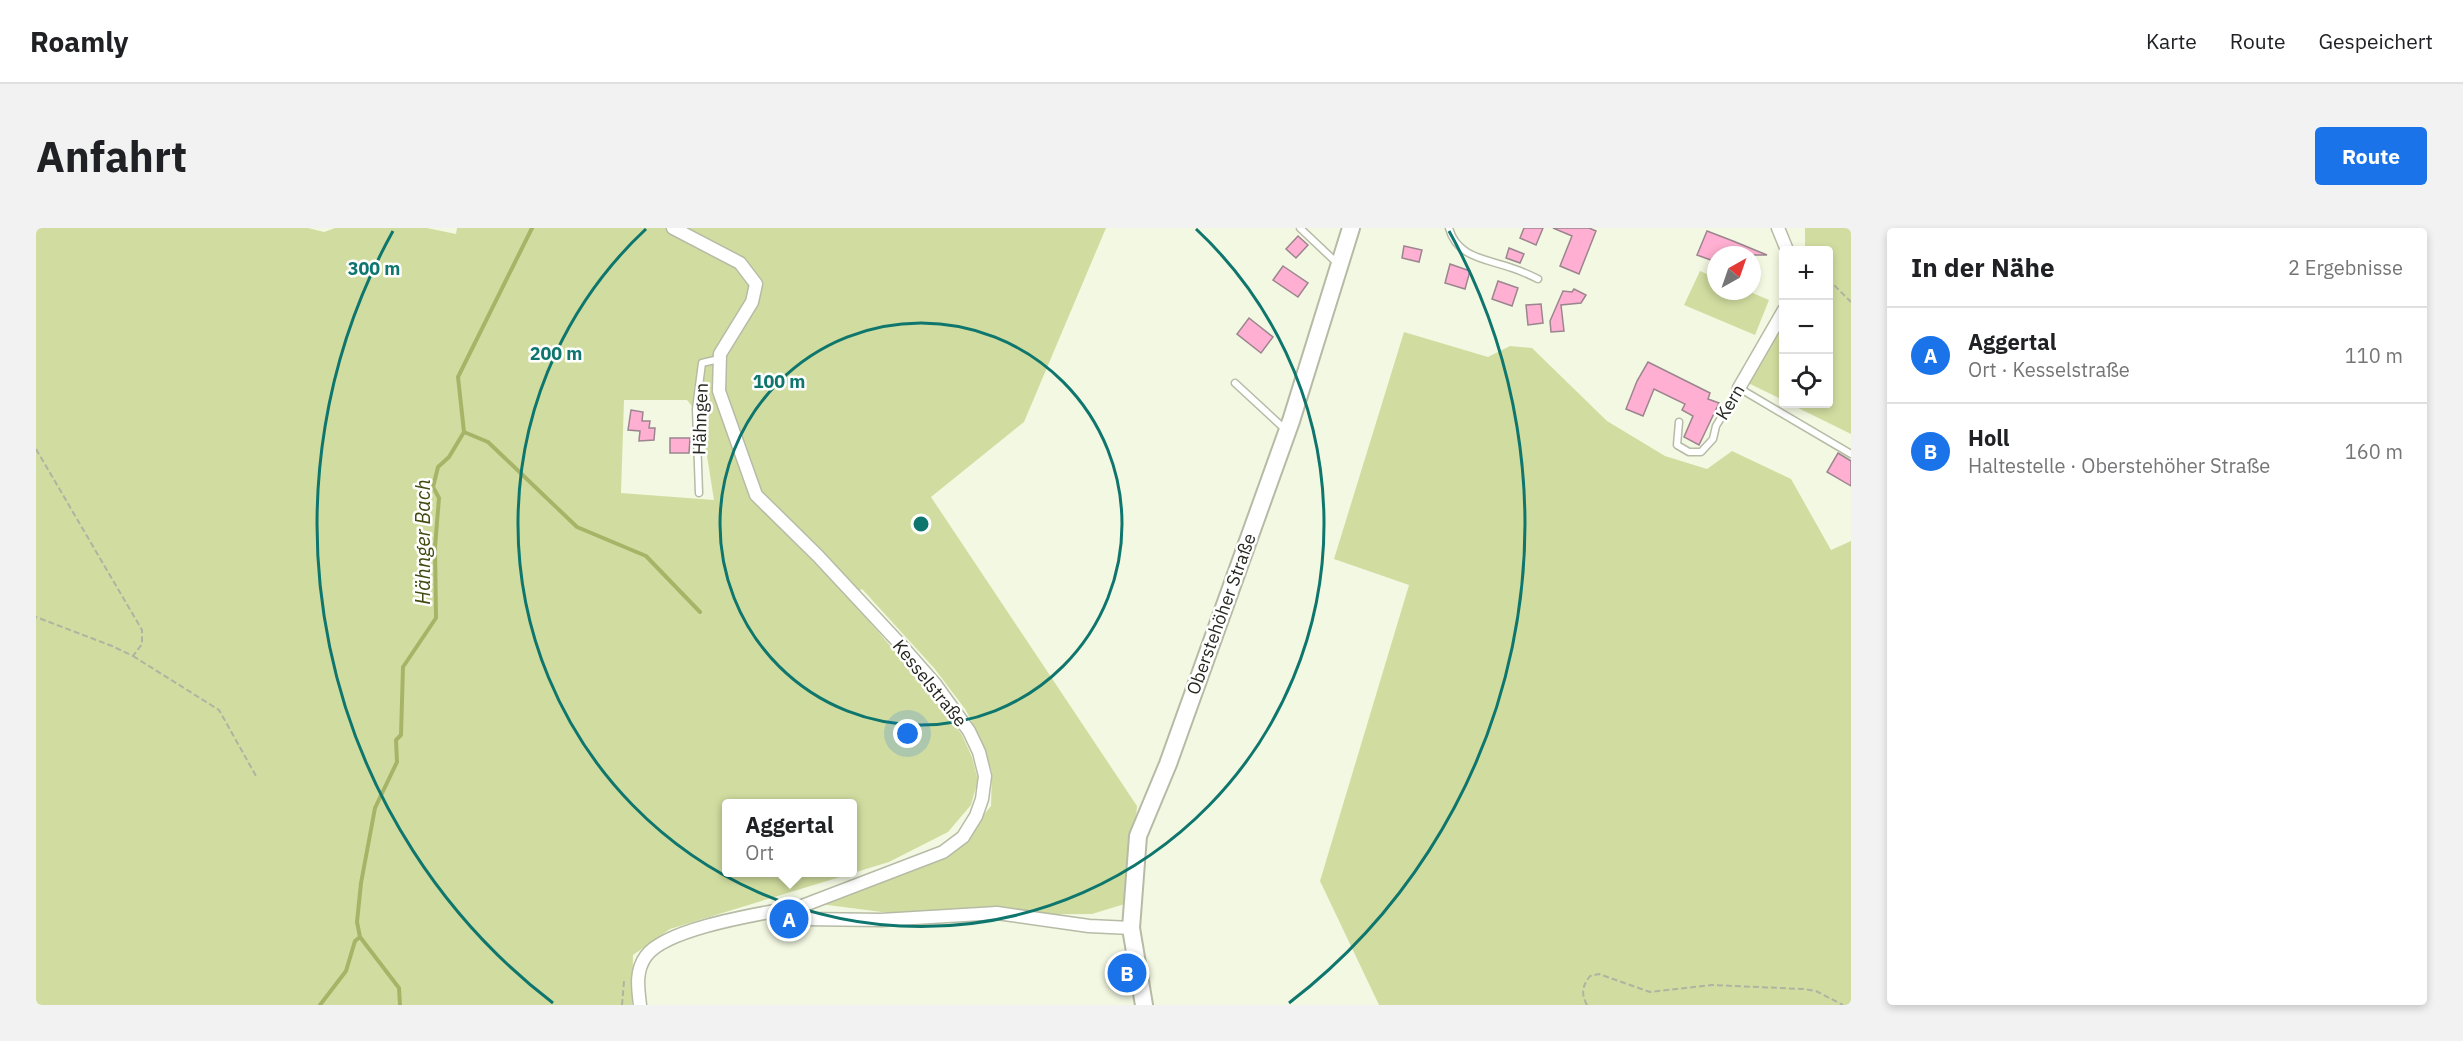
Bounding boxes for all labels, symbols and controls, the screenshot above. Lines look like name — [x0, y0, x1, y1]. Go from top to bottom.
text: Roamly — [30, 23, 128, 60]
text: Karte — [2146, 27, 2197, 55]
text: Route — [2230, 27, 2286, 55]
text: Gespeichert — [2319, 27, 2433, 55]
button: Route — [2315, 127, 2427, 185]
text: Anfahrt — [36, 129, 187, 184]
north arrow — [1707, 246, 1761, 300]
map controls — [1779, 246, 1833, 408]
button: + — [1779, 246, 1833, 300]
text: In der Nähe — [1911, 250, 2055, 284]
text: 2 Ergebnisse — [2288, 254, 2403, 281]
text: 300 m — [348, 257, 400, 280]
button: − — [1779, 300, 1833, 354]
text: Aggertal — [1968, 327, 2056, 356]
text: 200 m — [530, 342, 582, 365]
text: A — [1924, 342, 1937, 369]
text: 110 m — [2345, 342, 2403, 369]
button: locate — [1779, 354, 1833, 408]
text: Ort · Kesselstraße — [1968, 356, 2130, 383]
text: 100 m — [753, 370, 805, 393]
street label: Kern — [1710, 380, 1750, 424]
street label: Hähngen — [687, 382, 713, 456]
text: Holl — [1968, 423, 2010, 452]
text: B — [1924, 438, 1937, 465]
text: 160 m — [2345, 438, 2403, 465]
text: Haltestelle · Oberstehöher Straße — [1968, 452, 2270, 479]
water label: Hähnger Bach — [409, 479, 436, 605]
centre of rings — [911, 514, 931, 534]
street label: Oberstehöher Straße — [1181, 530, 1261, 698]
street label: Kesselstraße — [888, 635, 972, 731]
your location — [893, 719, 922, 748]
popup — [722, 799, 857, 877]
text: Aggertal — [745, 810, 834, 839]
text: Ort — [745, 839, 774, 866]
pin: A — [770, 896, 808, 942]
pin: B — [1108, 950, 1146, 996]

